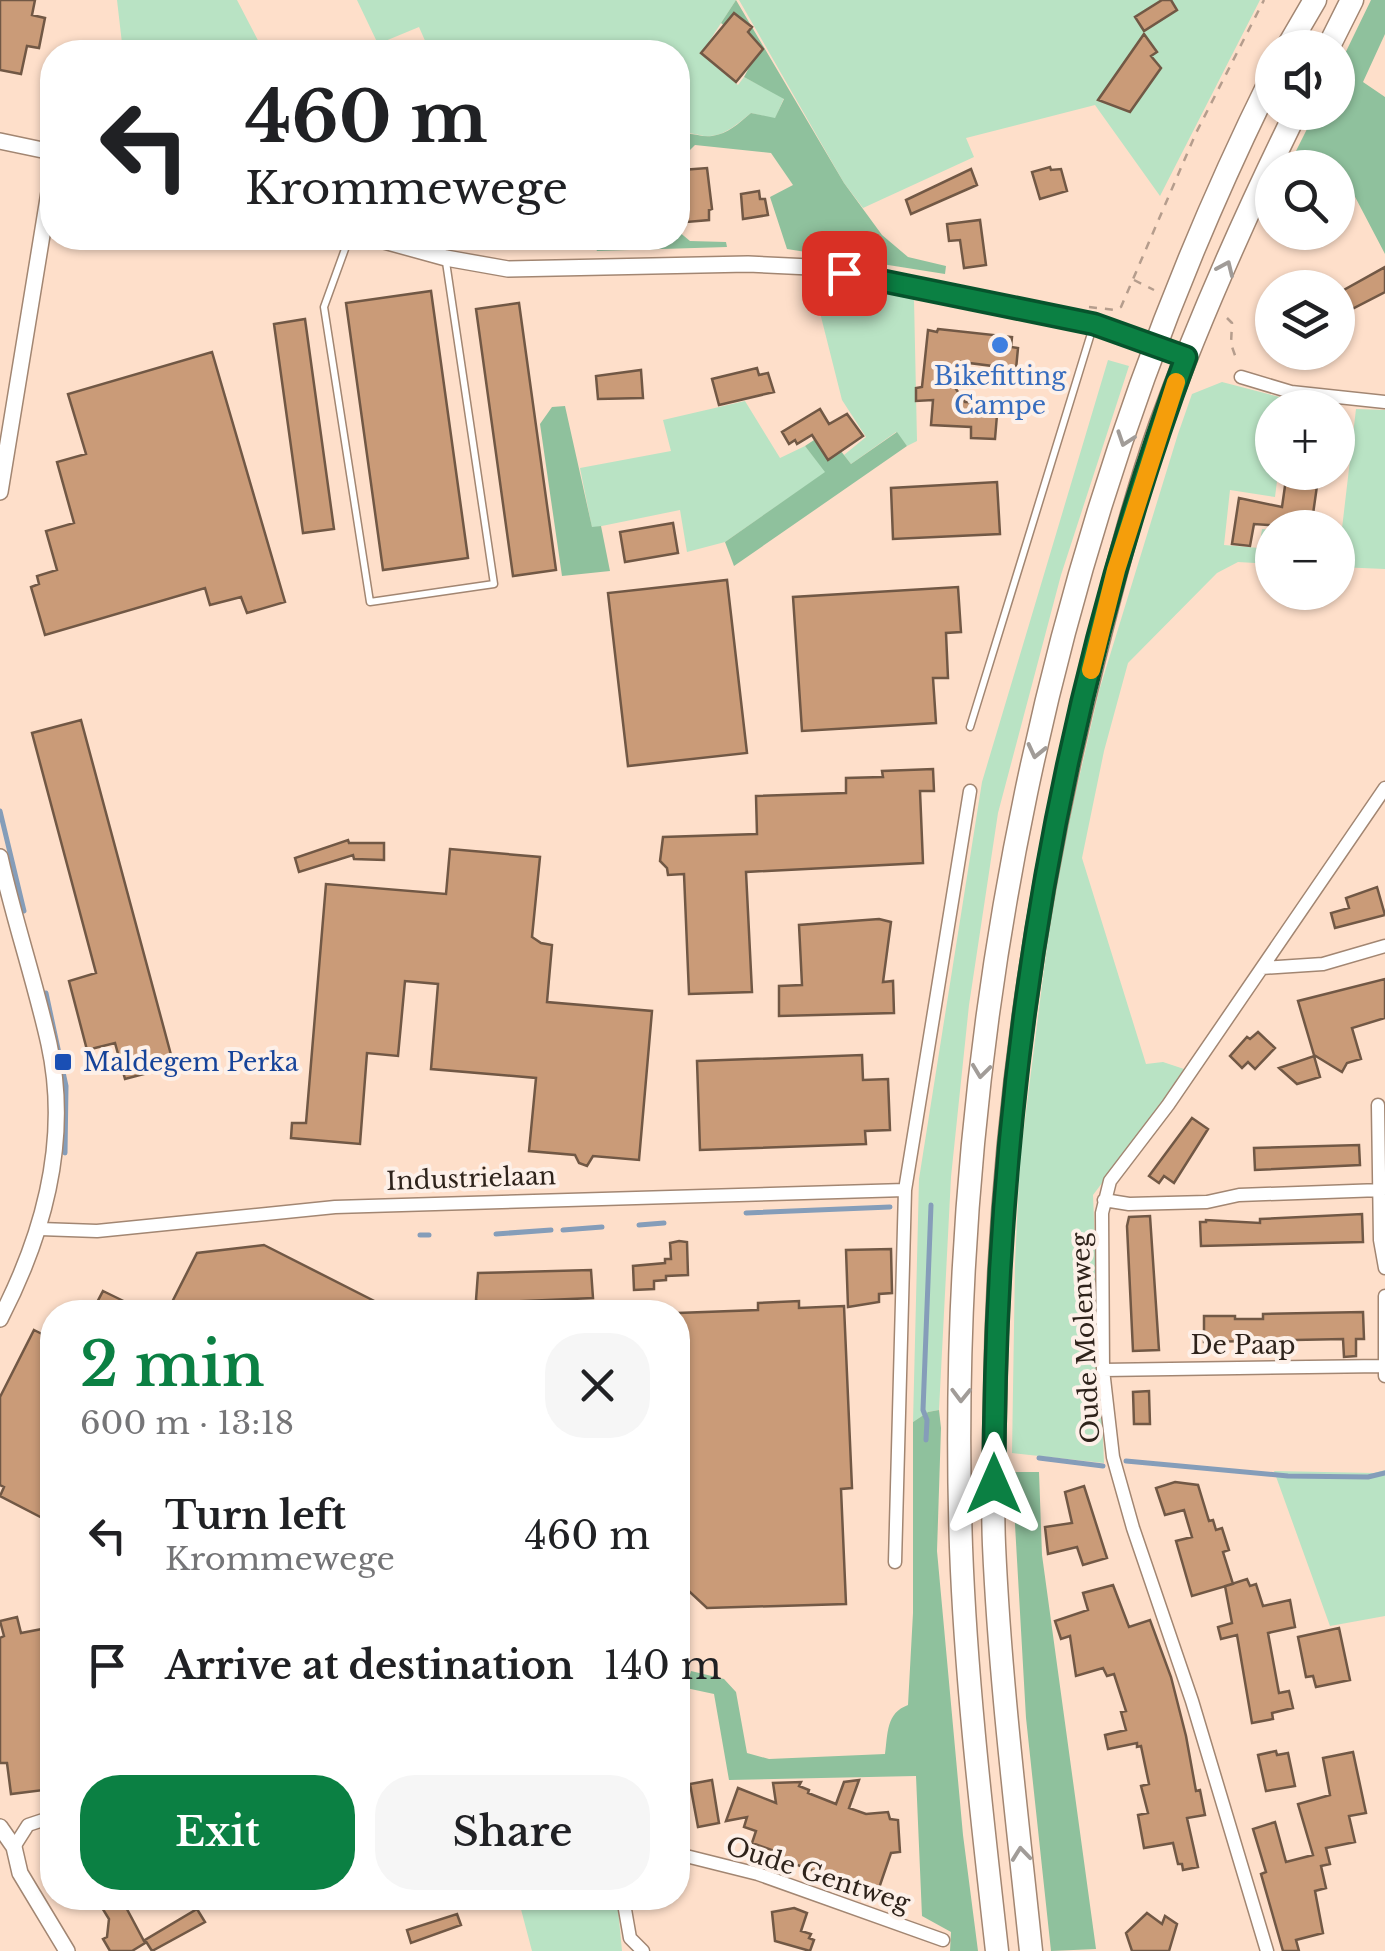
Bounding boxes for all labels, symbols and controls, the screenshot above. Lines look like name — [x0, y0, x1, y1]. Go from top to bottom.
map controls — [1255, 30, 1355, 610]
button: sound — [1255, 30, 1355, 130]
text: 460 m — [245, 74, 488, 161]
icon: left — [80, 80, 210, 210]
button: search — [1255, 150, 1355, 250]
text: Krommewege — [245, 160, 568, 216]
pin — [802, 231, 887, 316]
icon: arrive — [817, 246, 872, 301]
one-way arrow — [1214, 260, 1234, 278]
button: layers — [1255, 270, 1355, 370]
marker: Bikefitting Campe — [989, 334, 1011, 356]
place label: Bikefitting Campe — [934, 361, 1067, 421]
button: + — [1255, 390, 1355, 490]
one-way arrow — [1116, 429, 1137, 446]
button: − — [1255, 510, 1355, 610]
one-way arrow — [1027, 742, 1048, 759]
place label: Maldegem Perka — [83, 1047, 299, 1078]
marker: Maldegem Perka — [52, 1051, 74, 1073]
one-way arrow — [971, 1064, 992, 1080]
street label: Industrielaan — [386, 1160, 556, 1197]
street label: Oude Molenweg — [1064, 1231, 1107, 1444]
text: 2 min — [80, 1328, 265, 1402]
street label: De Paap — [1190, 1330, 1296, 1361]
button: close — [545, 1333, 650, 1438]
one-way arrow — [950, 1388, 972, 1404]
text: 600 m · 13:18 — [80, 1403, 294, 1443]
position arrow — [942, 1432, 1046, 1536]
text: Turn left — [165, 1492, 346, 1539]
icon: left — [80, 1508, 135, 1563]
text: 460 m — [525, 1512, 650, 1559]
text: Krommewege — [165, 1539, 395, 1579]
icon: arrive — [80, 1638, 135, 1693]
text: Arrive at destination — [165, 1642, 574, 1689]
text: 140 m — [604, 1642, 722, 1689]
button: Exit — [80, 1775, 355, 1890]
button: Share — [375, 1775, 650, 1890]
street label: Oude Gentweg — [722, 1830, 915, 1919]
one-way arrow — [1011, 1846, 1032, 1862]

